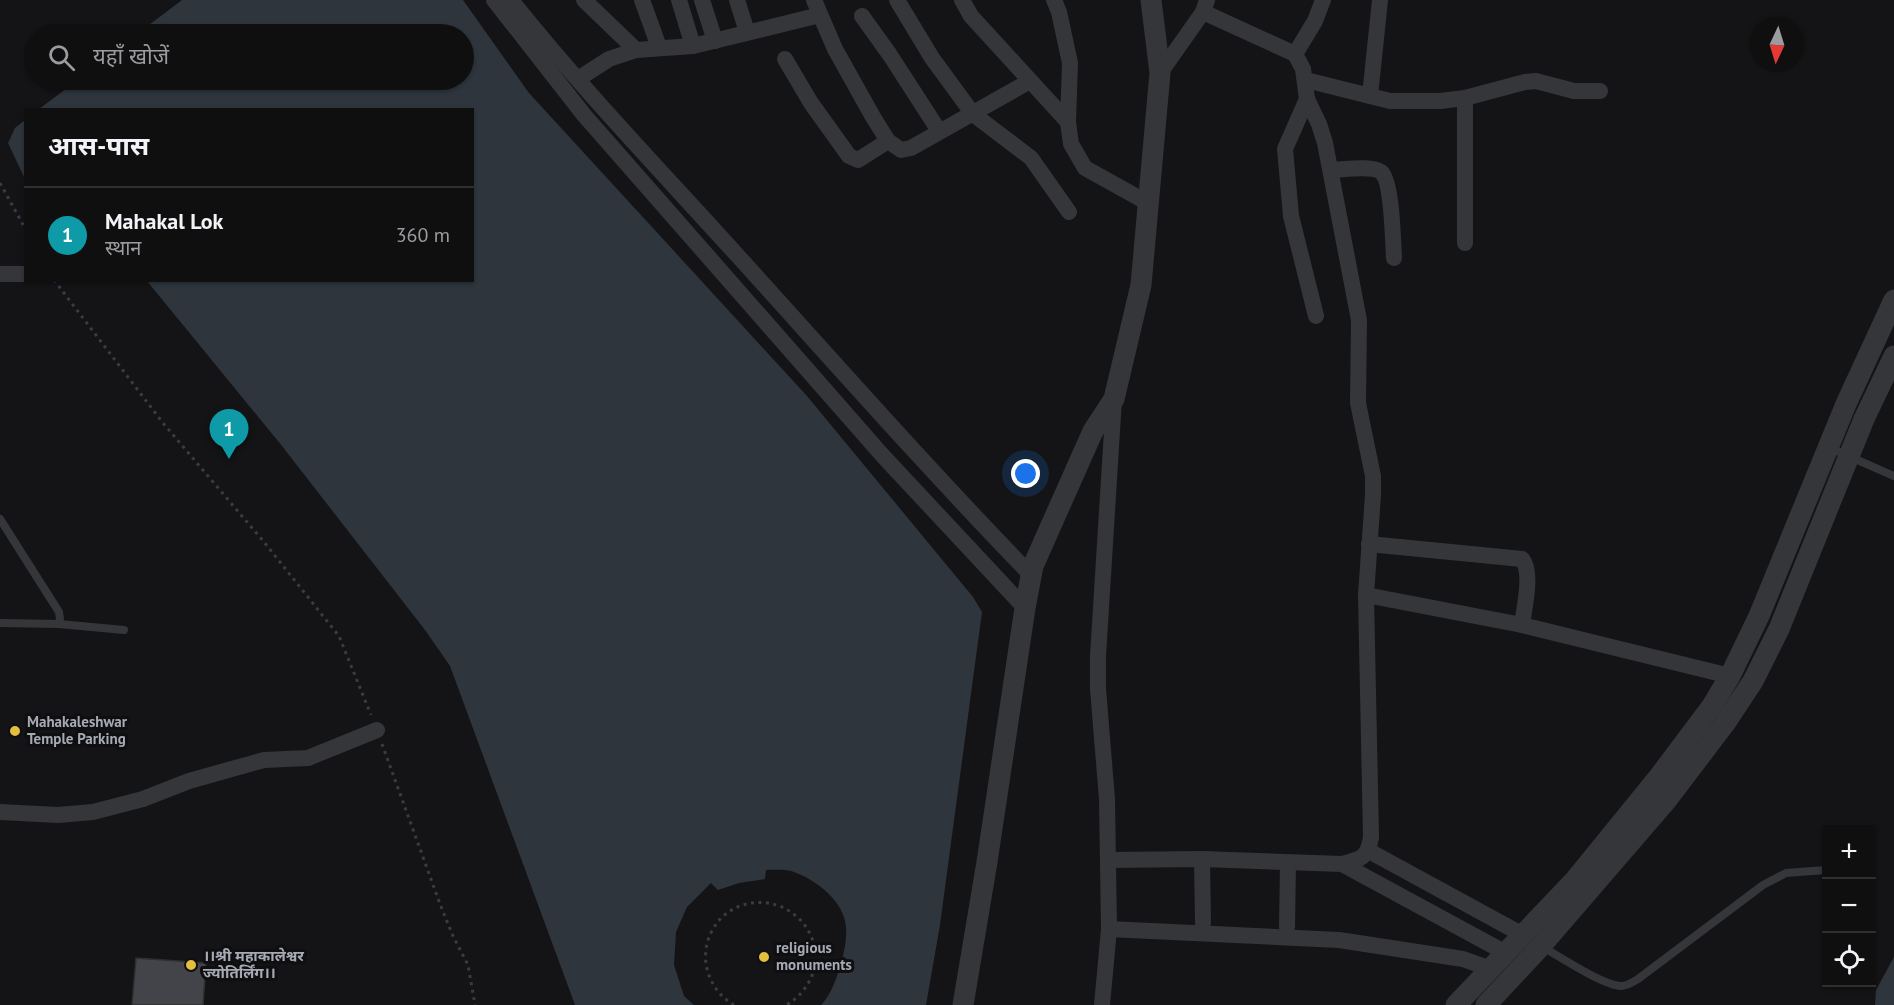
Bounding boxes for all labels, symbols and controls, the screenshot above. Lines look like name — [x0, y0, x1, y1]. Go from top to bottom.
north arrow — [1750, 18, 1804, 72]
search box — [24, 24, 474, 90]
icon: search — [45, 41, 78, 74]
text: यहाँ खोजें — [93, 42, 169, 70]
text: आस-पास — [48, 129, 149, 162]
text: Mahakal Lok — [105, 207, 223, 235]
text: 1 — [62, 222, 73, 248]
text: 360 m — [396, 222, 450, 248]
text: स्थान — [105, 235, 141, 261]
pin: 1 — [210, 410, 248, 459]
your location — [1011, 459, 1040, 488]
place label: Mahakaleshwar Temple Parking — [27, 712, 128, 748]
marker: Mahakaleshwar Temple Parking — [8, 724, 22, 738]
map controls — [1822, 825, 1876, 987]
button: + — [1822, 825, 1876, 879]
button: − — [1822, 879, 1876, 933]
button: locate — [1822, 933, 1876, 987]
place label: religious monuments — [776, 938, 852, 974]
place label: ।।श्री महाकालेश्वर ज्योतिर्लिंग।। — [203, 946, 304, 982]
marker: religious monuments — [757, 950, 771, 964]
marker: ।।श्री महाकालेश्वर ज्योतिर्लिंग।। — [184, 958, 198, 972]

